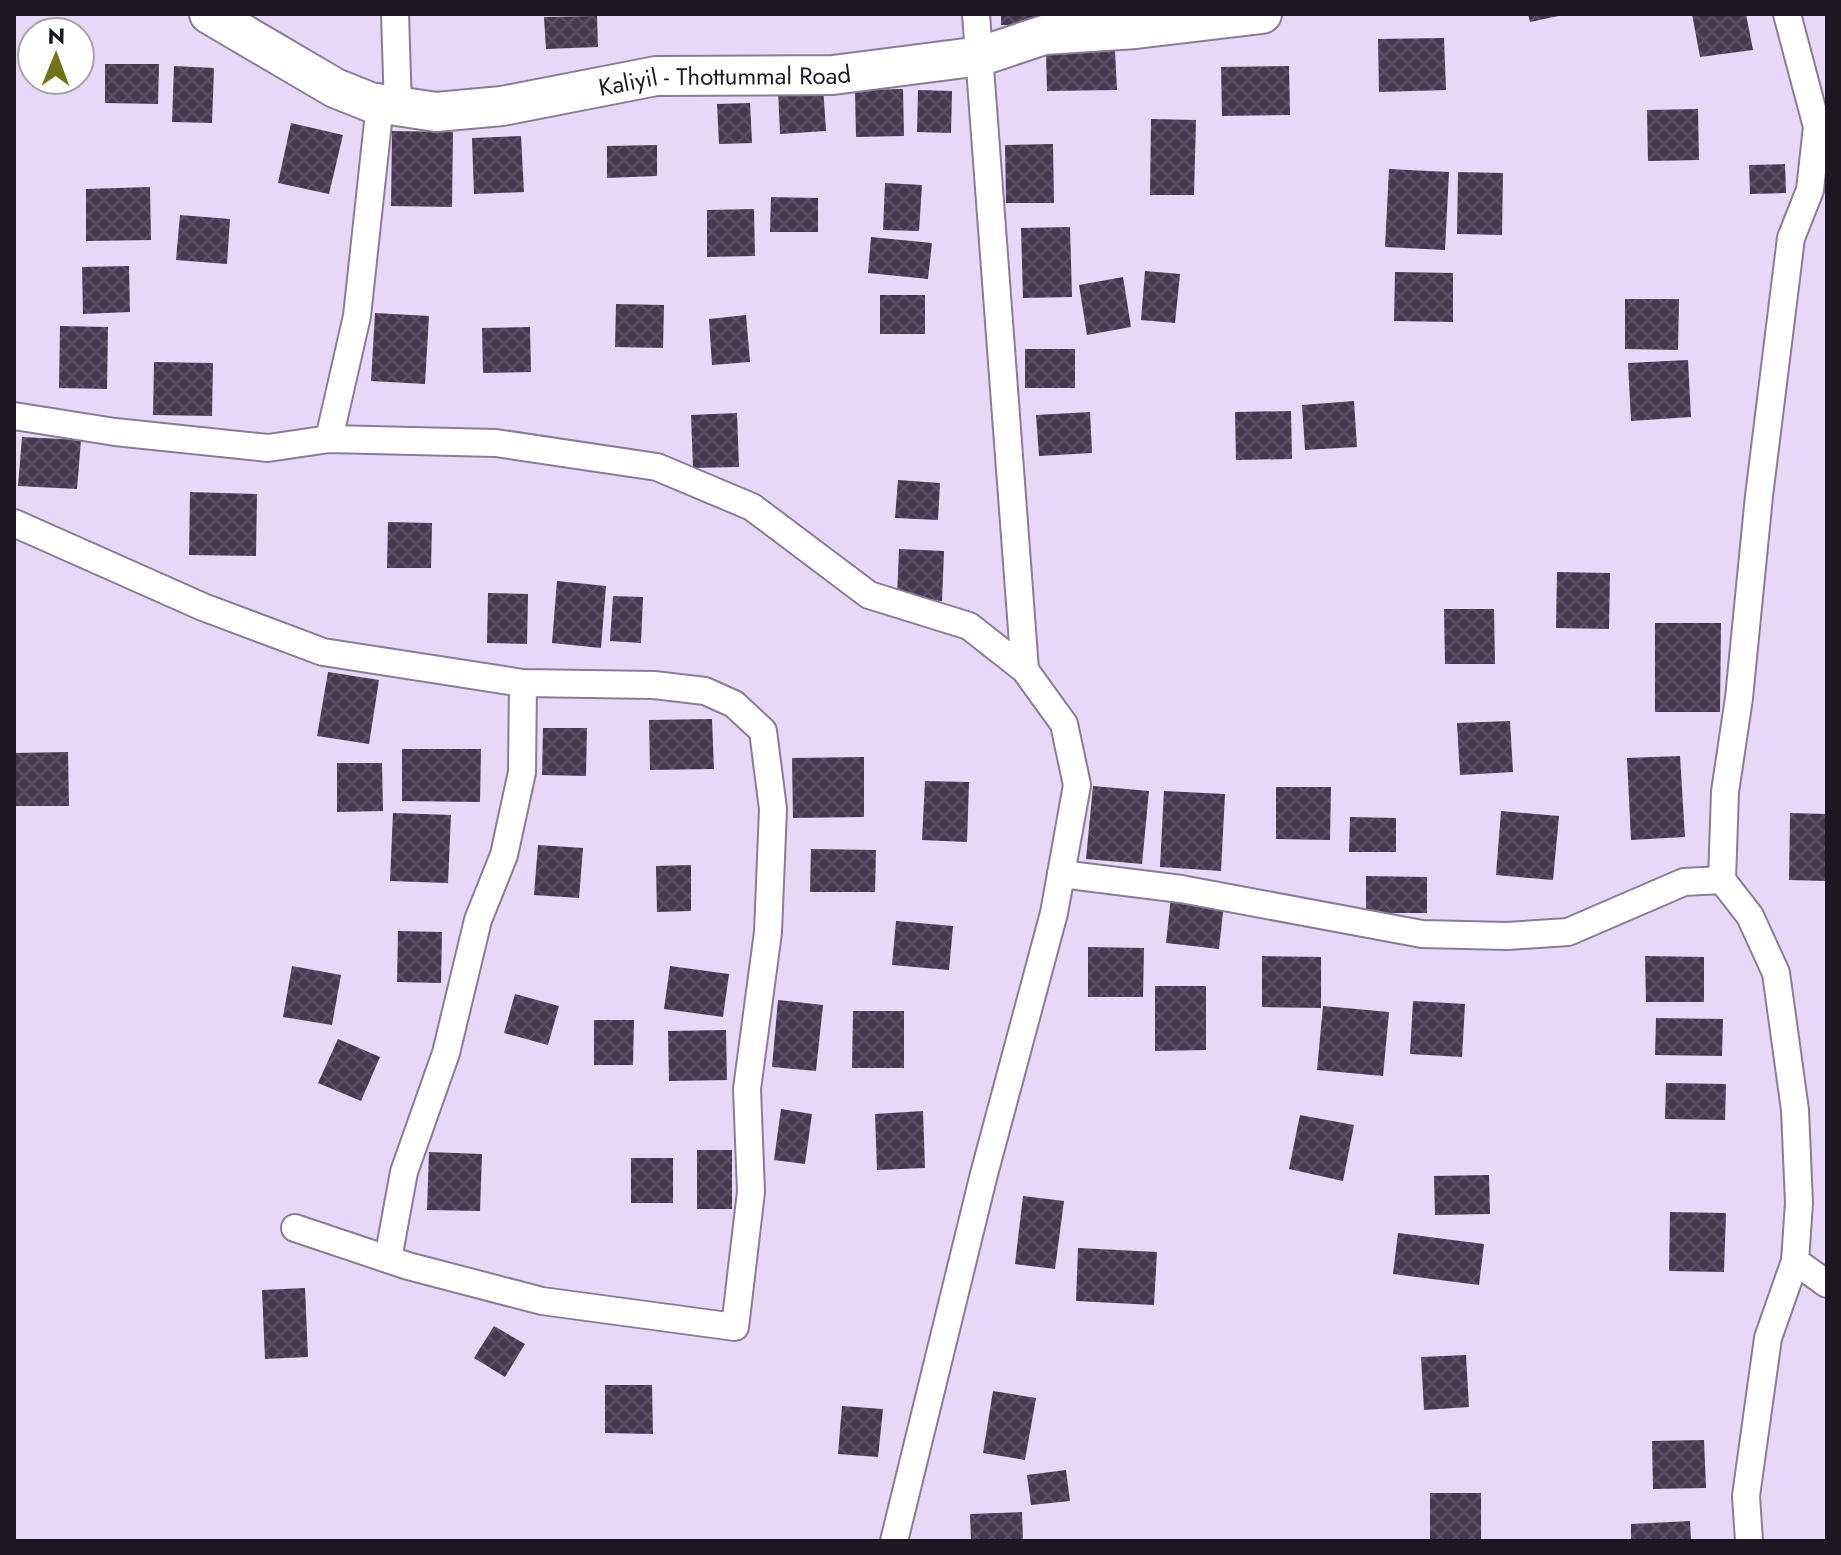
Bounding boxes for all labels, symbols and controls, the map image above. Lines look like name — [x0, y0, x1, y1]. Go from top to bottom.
north arrow — [16, 16, 96, 96]
text: N — [47, 20, 65, 52]
street label: Kaliyil - Thottummal Road — [595, 55, 853, 104]

